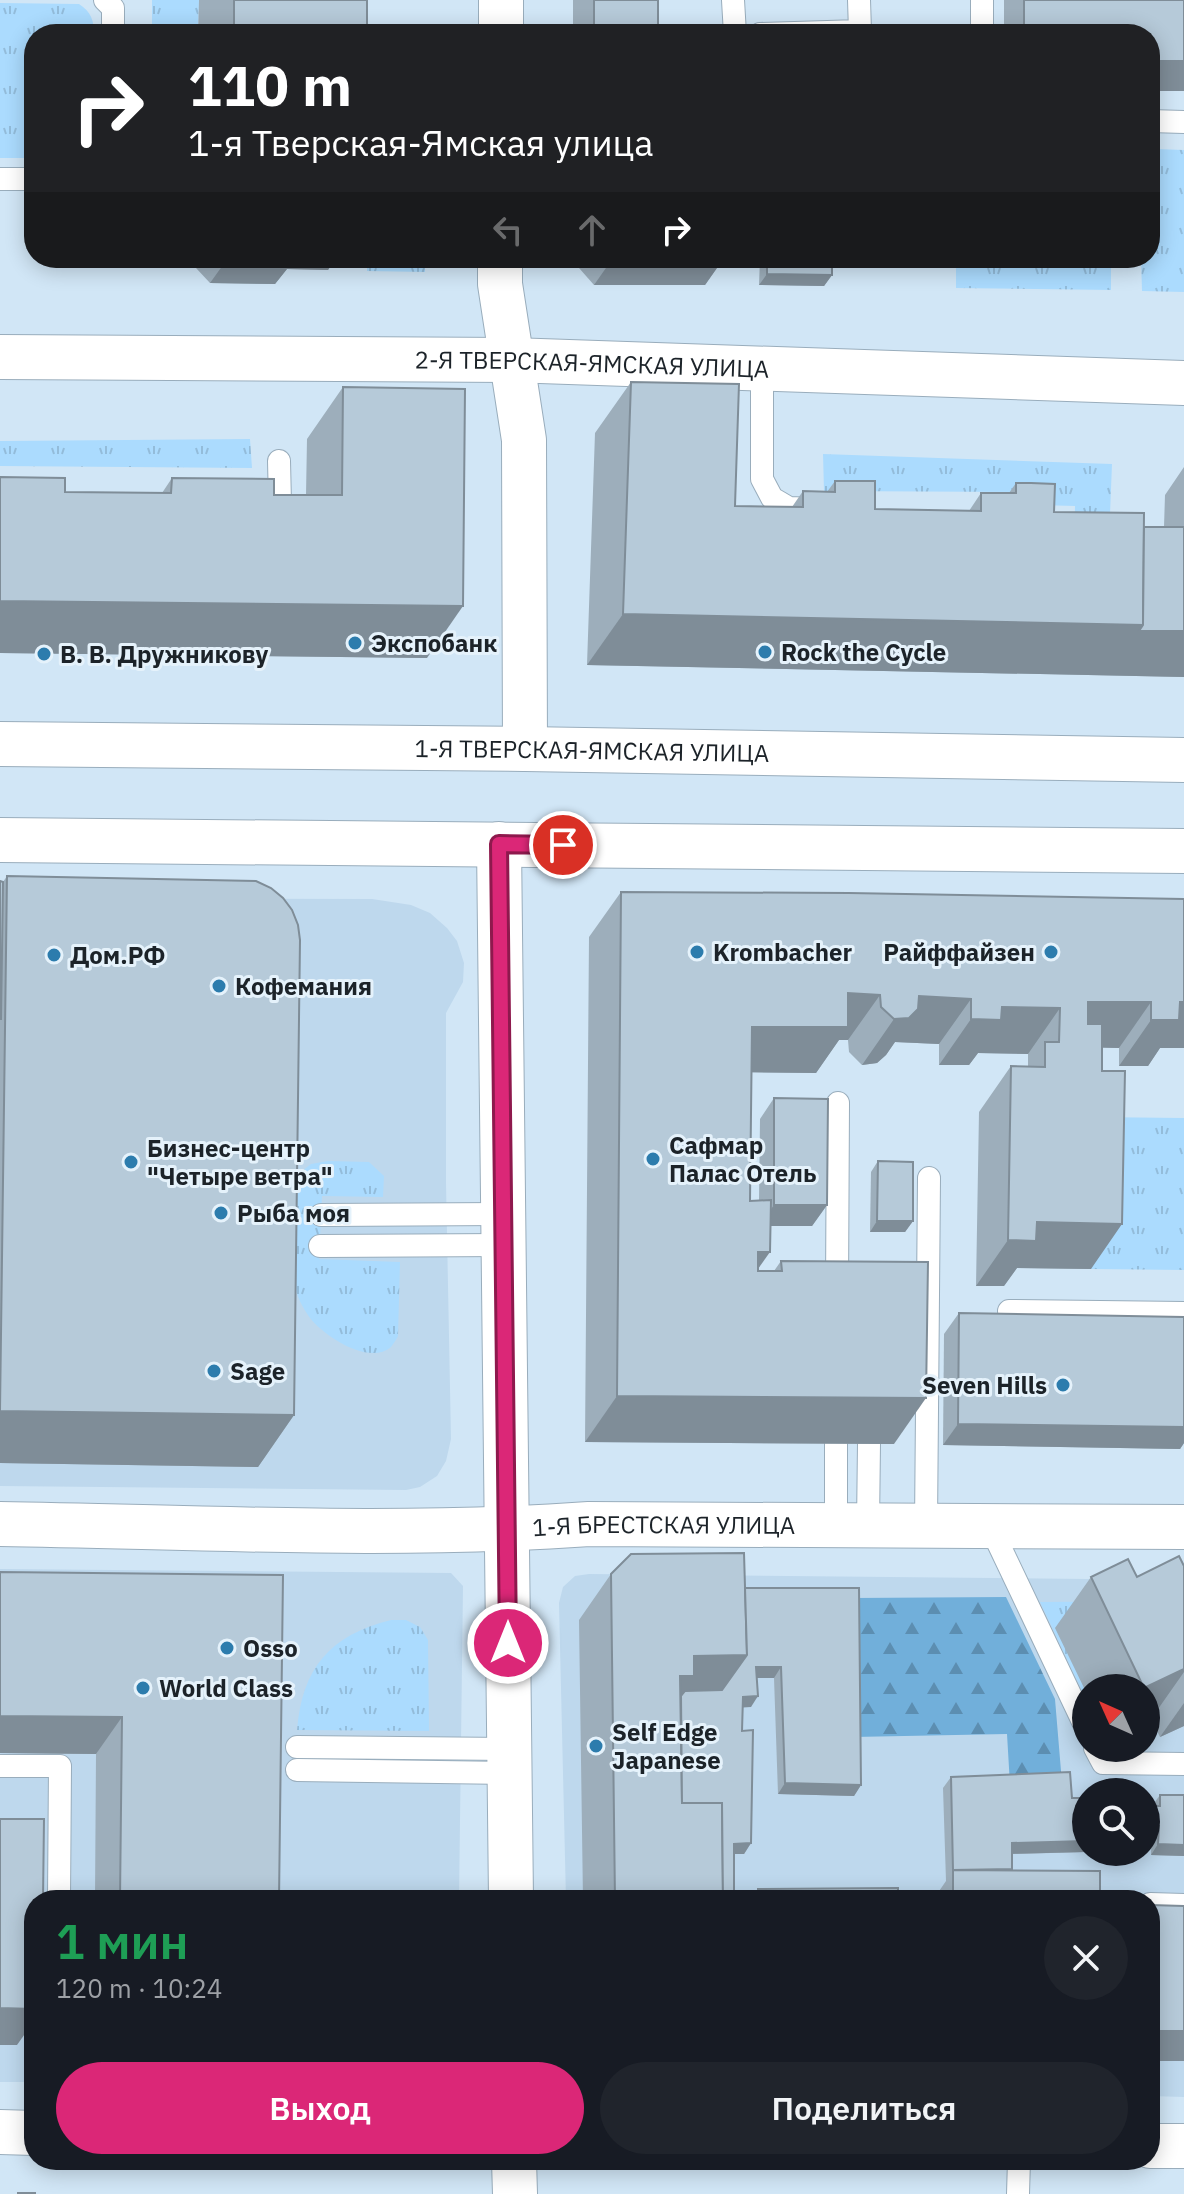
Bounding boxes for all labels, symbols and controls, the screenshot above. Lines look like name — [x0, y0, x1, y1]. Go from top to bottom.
text: 110 m — [188, 49, 352, 121]
icon: right — [56, 56, 160, 160]
text: 1-я Тверская-Ямская улица — [188, 119, 653, 166]
icon: left — [486, 208, 530, 252]
icon: ahead — [570, 208, 614, 252]
icon: right — [654, 208, 698, 252]
street label: 2-Я ТВЕРСКАЯ-ЯМСКАЯ УЛИЦА — [415, 343, 770, 385]
place label: Экспобанк — [371, 627, 497, 659]
marker: Экспобанк — [346, 634, 364, 652]
place label: Rock the Cycle — [781, 636, 946, 668]
place label: В. В. Дружникову — [60, 638, 269, 670]
marker: Rock the Cycle — [756, 643, 774, 661]
marker: В. В. Дружникову — [35, 645, 53, 663]
street label: 1-Я ТВЕРСКАЯ-ЯМСКАЯ УЛИЦА — [414, 732, 770, 769]
pin — [529, 811, 597, 879]
icon: arrive — [541, 823, 585, 867]
place label: Krombacher — [713, 936, 852, 968]
place label: Райффайзен — [883, 936, 1035, 968]
place label: Дом.РФ — [70, 939, 165, 971]
marker: Krombacher — [688, 943, 706, 961]
marker: Райффайзен — [1042, 943, 1060, 961]
marker: Дом.РФ — [45, 946, 63, 964]
place label: Кофемания — [235, 970, 372, 1002]
marker: Кофемания — [210, 977, 228, 995]
place label: Сафмар Палас Отель — [669, 1129, 816, 1189]
place label: Бизнес-центр "Четыре ветра" — [147, 1132, 333, 1192]
marker: Сафмар Палас Отель — [644, 1150, 662, 1168]
marker: Бизнес-центр "Четыре ветра" — [122, 1153, 140, 1171]
place label: Рыба моя — [237, 1197, 350, 1229]
marker: Рыба моя — [212, 1204, 230, 1222]
place label: Sage — [230, 1355, 285, 1387]
marker: Sage — [205, 1362, 223, 1380]
place label: Seven Hills — [922, 1369, 1047, 1401]
marker: Seven Hills — [1054, 1376, 1072, 1394]
street label: 1-Я БРЕСТСКАЯ УЛИЦА — [532, 1508, 795, 1543]
position arrow — [466, 1601, 550, 1685]
place label: Osso — [243, 1632, 298, 1664]
marker: Osso — [218, 1639, 236, 1657]
place label: World Class — [159, 1672, 293, 1704]
north arrow — [1072, 1674, 1160, 1762]
map controls — [1072, 1674, 1160, 1866]
marker: World Class — [134, 1679, 152, 1697]
place label: Self Edge Japanese — [612, 1716, 721, 1776]
marker: Self Edge Japanese — [587, 1737, 605, 1755]
button: search — [1072, 1778, 1160, 1866]
text: 1 мин — [56, 1910, 189, 1972]
button: close — [1044, 1916, 1128, 2000]
text: 120 m · 10:24 — [56, 1971, 222, 2005]
button: Выход — [56, 2062, 584, 2154]
button: Поделиться — [600, 2062, 1128, 2154]

